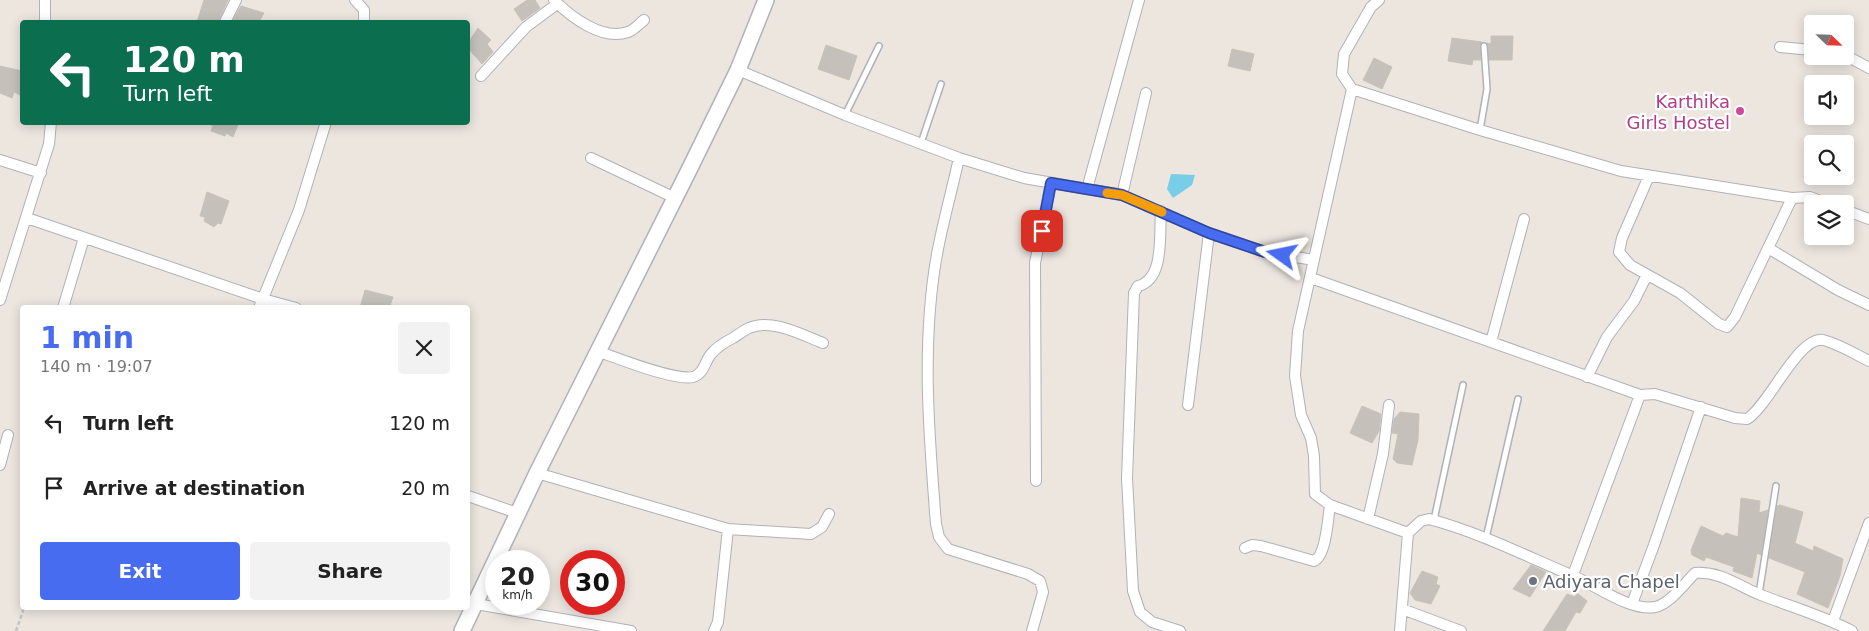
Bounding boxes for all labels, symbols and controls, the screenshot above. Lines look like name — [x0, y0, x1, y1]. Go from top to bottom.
north arrow — [1804, 15, 1854, 65]
map controls — [1804, 15, 1854, 245]
icon: left — [40, 40, 105, 105]
text: 120 m — [123, 40, 245, 80]
button: sound — [1804, 75, 1854, 125]
text: Turn left — [123, 81, 212, 106]
place label: Karthika Girls Hostel — [1626, 91, 1730, 133]
marker: Karthika Girls Hostel — [1734, 105, 1746, 117]
button: search — [1804, 135, 1854, 185]
button: layers — [1804, 195, 1854, 245]
pin — [1021, 210, 1063, 252]
icon: arrive — [1028, 217, 1056, 245]
position arrow — [1255, 228, 1307, 280]
text: 1 min — [40, 320, 134, 355]
button: close — [398, 322, 450, 374]
text: 140 m · 19:07 — [40, 357, 153, 376]
icon: left — [40, 409, 68, 437]
text: Turn left — [83, 412, 174, 434]
text: 120 m — [389, 412, 450, 434]
icon: arrive — [40, 474, 68, 502]
text: Arrive at destination — [83, 477, 305, 499]
text: 20 m — [401, 477, 450, 499]
button: Exit — [40, 542, 240, 600]
button: Share — [250, 542, 450, 600]
speed limit sign: 30 — [560, 550, 625, 615]
text: 20 — [500, 562, 535, 591]
place label: Adiyara Chapel — [1543, 571, 1680, 592]
marker: Adiyara Chapel — [1527, 575, 1539, 587]
text: km/h — [502, 588, 533, 602]

